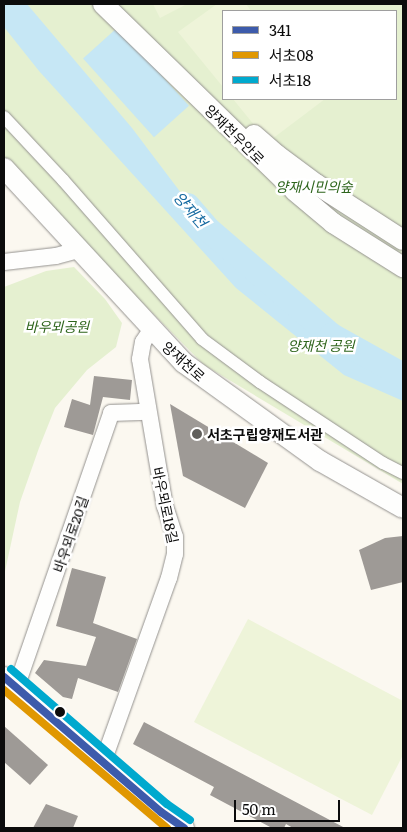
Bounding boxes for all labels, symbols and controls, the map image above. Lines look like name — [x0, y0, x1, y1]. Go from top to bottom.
legend — [222, 10, 397, 100]
text: 341 — [269, 18, 291, 41]
text: 서초08 — [269, 43, 314, 66]
text: 서초18 — [269, 68, 311, 91]
street label: 양재천우안로 — [202, 101, 268, 167]
park label: 양재시민의숲 — [275, 178, 353, 194]
water label: 양재천 — [171, 187, 211, 231]
park label: 바우뫼공원 — [25, 318, 89, 334]
park label: 양재천 공원 — [287, 337, 355, 353]
street label: 양재천로 — [159, 338, 209, 384]
place label: 서초구립양재도서관 — [207, 426, 323, 442]
marker: 서초구립양재도서관 — [191, 428, 203, 440]
street label: 바우뫼로18길 — [150, 465, 182, 545]
street label: 바우뫼로20길 — [49, 494, 91, 574]
unlabelled marker — [55, 707, 65, 717]
scale bar — [237, 790, 343, 822]
text: 50 m — [242, 797, 276, 820]

